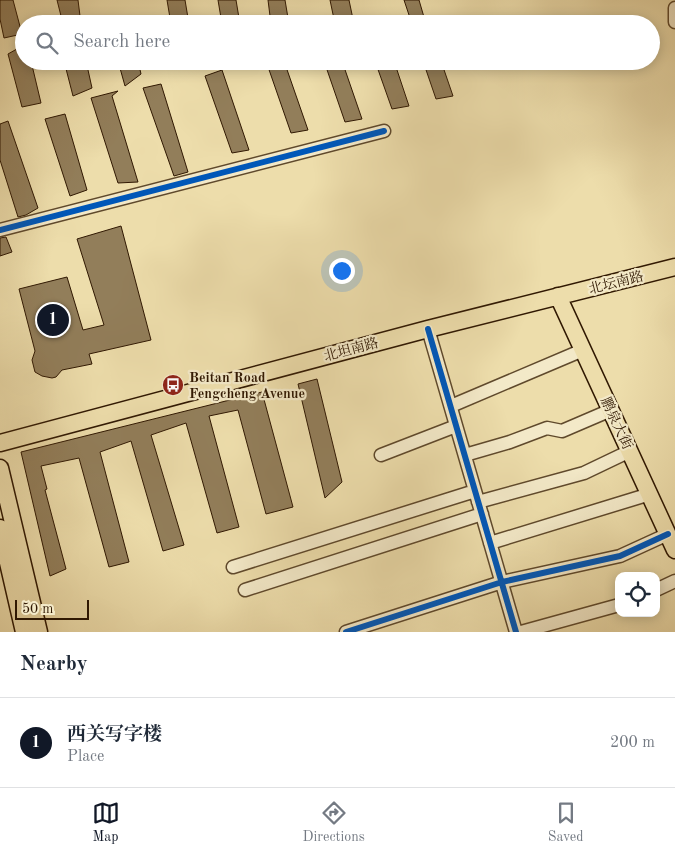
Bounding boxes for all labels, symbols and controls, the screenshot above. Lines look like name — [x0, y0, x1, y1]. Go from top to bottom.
search box — [15, 15, 660, 70]
icon: search — [33, 29, 61, 57]
text: Search here — [73, 33, 170, 52]
your location — [329, 258, 355, 284]
street label: 北坛南路 — [587, 268, 645, 297]
pin: 1 — [37, 301, 69, 339]
street label: 北坦南路 — [322, 335, 380, 364]
place label: Beitan Road Fengcheng Avenue — [189, 371, 305, 401]
bus stop icon: Beitan Road Fengcheng Avenue — [161, 373, 185, 397]
street label: 鹏泉大街 — [598, 395, 635, 452]
map controls — [615, 572, 660, 617]
button: locate — [615, 572, 660, 617]
scale bar — [15, 597, 89, 620]
text: 50 m — [22, 602, 53, 616]
text: Nearby — [20, 654, 88, 675]
text: 西关写字楼 — [67, 726, 162, 745]
text: 1 — [31, 735, 41, 751]
text: 200 m — [610, 735, 655, 751]
text: Place — [67, 749, 104, 765]
tab: Map — [92, 799, 120, 846]
tab: Directions — [303, 799, 365, 846]
tab: Saved — [548, 799, 583, 846]

